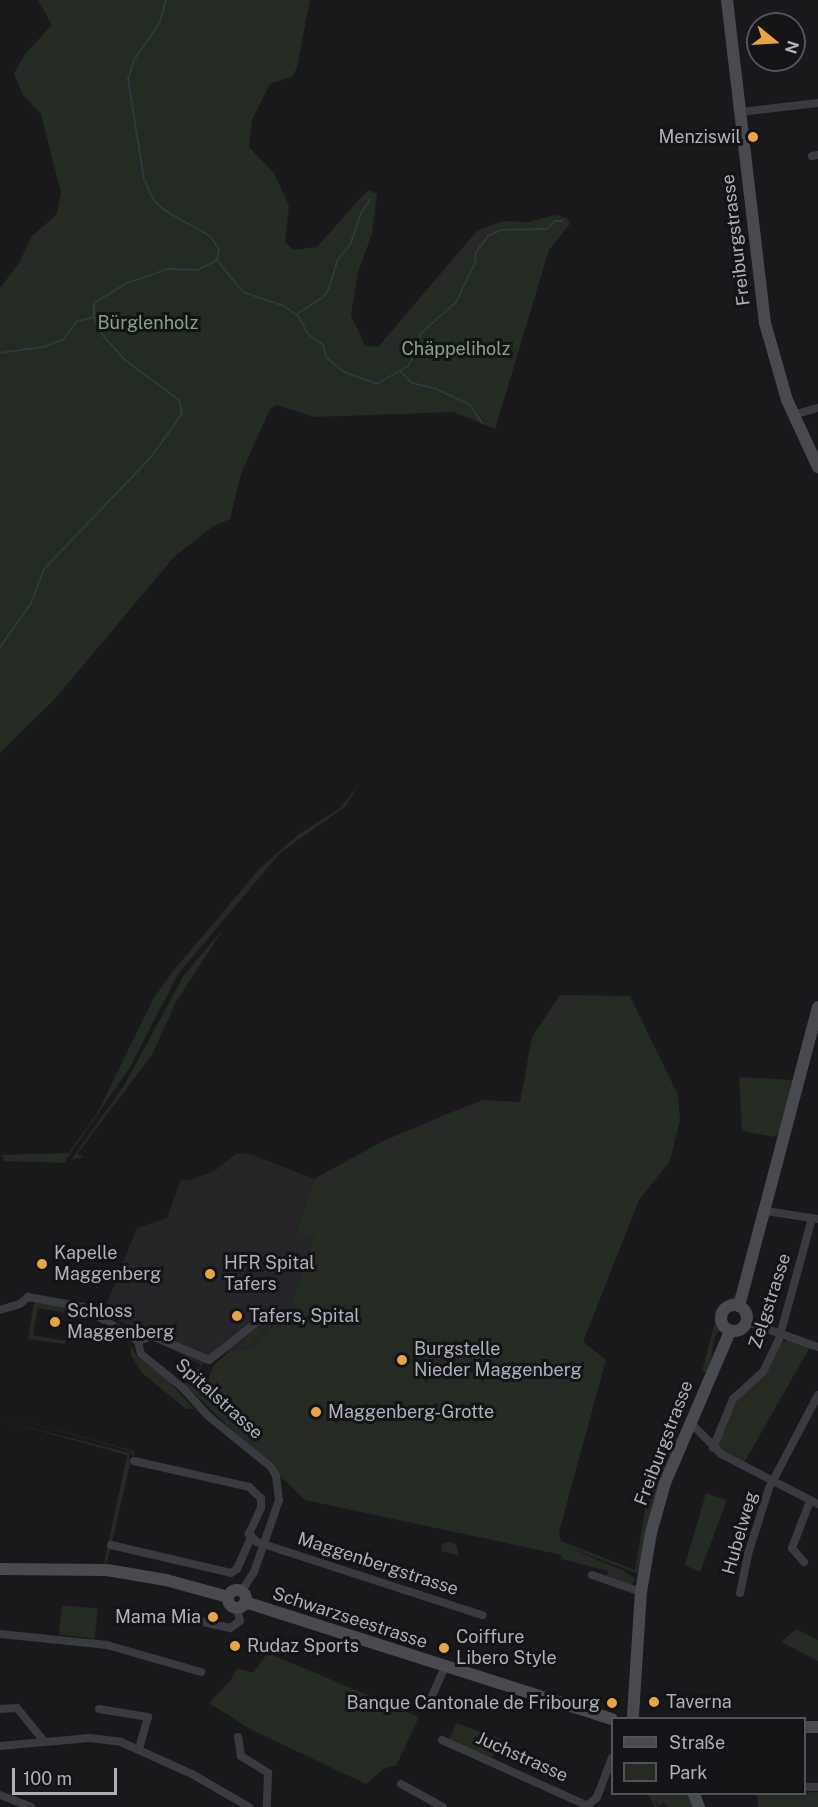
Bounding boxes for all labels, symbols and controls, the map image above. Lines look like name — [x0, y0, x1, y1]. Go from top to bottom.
north arrow — [746, 12, 806, 72]
text: N — [781, 38, 803, 56]
place label: Menziswil — [658, 126, 741, 148]
marker: Menziswil — [746, 130, 760, 144]
street label: Freiburgstrasse — [717, 173, 755, 307]
park label: Bürglenholz — [98, 312, 198, 334]
park label: Chäppeliholz — [401, 338, 511, 360]
place label: Kapelle Maggenberg — [54, 1243, 161, 1286]
street label: Zelgstrasse — [744, 1251, 796, 1351]
place label: HFR Spital Tafers — [224, 1253, 315, 1296]
marker: Kapelle Maggenberg — [35, 1257, 49, 1271]
marker: HFR Spital Tafers — [201, 1265, 219, 1283]
place label: Schloss Maggenberg — [67, 1301, 174, 1344]
place label: Tafers, Spital — [249, 1305, 360, 1327]
marker: Tafers, Spital — [230, 1309, 244, 1323]
marker: Schloss Maggenberg — [48, 1315, 62, 1329]
place label: Burgstelle Nieder Maggenberg — [414, 1339, 582, 1382]
marker: Burgstelle Nieder Maggenberg — [395, 1353, 409, 1367]
street label: Spitalstrasse — [171, 1354, 267, 1444]
street label: Freiburgstrasse — [630, 1377, 698, 1509]
place label: Maggenberg-Grotte — [328, 1401, 494, 1423]
marker: Maggenberg-Grotte — [309, 1405, 323, 1419]
street label: Hubelweg — [718, 1489, 762, 1577]
street label: Maggenbergstrasse — [295, 1528, 461, 1600]
street label: Schwarzseestrasse — [270, 1583, 430, 1653]
place label: Mama Mia — [115, 1606, 201, 1628]
marker: Mama Mia — [206, 1610, 220, 1624]
place label: Coiffure Libero Style — [456, 1627, 557, 1670]
place label: Rudaz Sports — [247, 1635, 359, 1657]
marker: Rudaz Sports — [228, 1639, 242, 1653]
marker: Coiffure Libero Style — [437, 1641, 451, 1655]
place label: Taverna — [666, 1691, 732, 1713]
place label: Banque Cantonale de Fribourg — [346, 1692, 600, 1714]
marker: Taverna — [647, 1695, 661, 1709]
marker: Banque Cantonale de Fribourg — [605, 1696, 619, 1710]
legend — [611, 1717, 806, 1795]
street label: Juchstrasse — [473, 1727, 571, 1787]
text: Straße — [669, 1732, 725, 1753]
scale bar — [15, 1756, 120, 1794]
text: Park — [669, 1762, 707, 1783]
text: 100 m — [23, 1768, 72, 1789]

